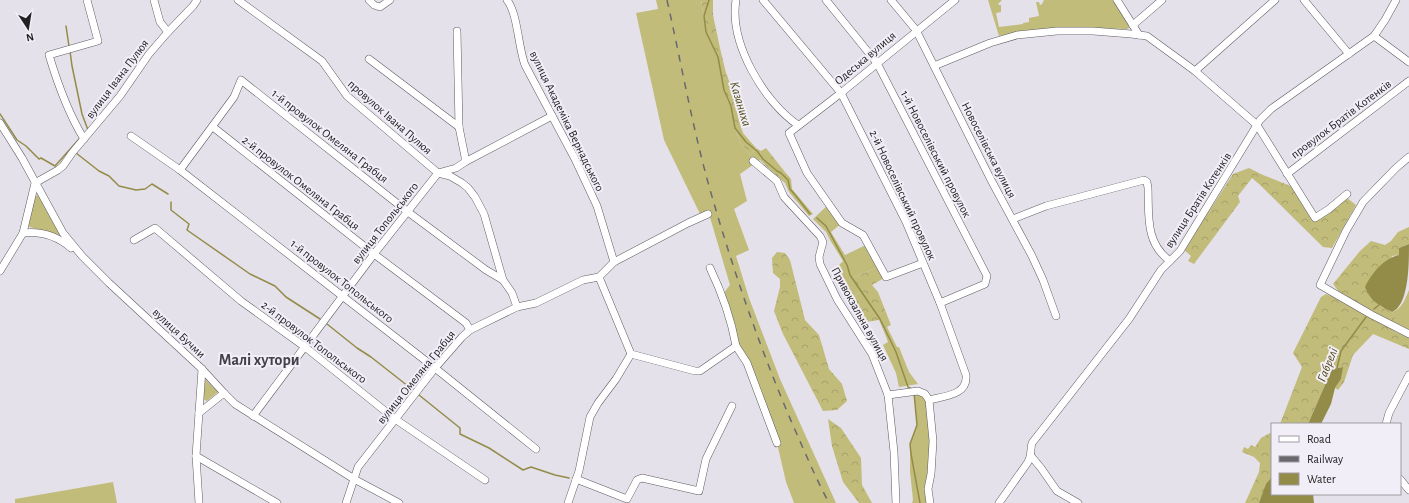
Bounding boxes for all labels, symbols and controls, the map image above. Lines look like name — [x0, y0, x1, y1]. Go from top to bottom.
north arrow — [8, 8, 48, 48]
street label: Одеська вулиця — [832, 29, 899, 88]
text: N — [25, 31, 35, 43]
street label: вулиця Івана Пулюя — [83, 37, 151, 121]
street label: вулиця Академіка Вернадського — [527, 49, 606, 194]
street label: провулок Івана Пулюя — [345, 77, 434, 157]
street label: провулок Братів Котенків — [1288, 77, 1394, 161]
water label: Казаниха — [727, 80, 753, 128]
street label: 1-й провулок Омеляна Грабця — [269, 87, 390, 186]
street label: 1-й Новоселівський провулок — [898, 89, 974, 220]
street label: Новоселівська вулиця — [959, 100, 1018, 200]
street label: 2-й Новоселівський провулок — [867, 128, 939, 263]
street label: 2-й провулок Омеляна Грабця — [239, 134, 362, 233]
street label: вулиця Братів Котенків — [1163, 150, 1234, 250]
street label: вулиця Топольського — [350, 180, 421, 267]
street label: 1-й провулок Топольського — [288, 237, 396, 326]
street label: Привокзальна вулиця — [828, 265, 891, 364]
street label: 2-й провулок Топольського — [259, 299, 369, 386]
street label: вулиця Бучми — [150, 306, 208, 361]
street label: вулиця Омеляна Грабця — [375, 328, 458, 427]
water label: Габрелі — [1315, 346, 1341, 384]
district label: Малі хутори — [219, 352, 299, 369]
legend — [1271, 423, 1401, 495]
text: Road — [1307, 433, 1331, 445]
text: Railway — [1307, 453, 1343, 466]
text: Water — [1307, 473, 1336, 485]

